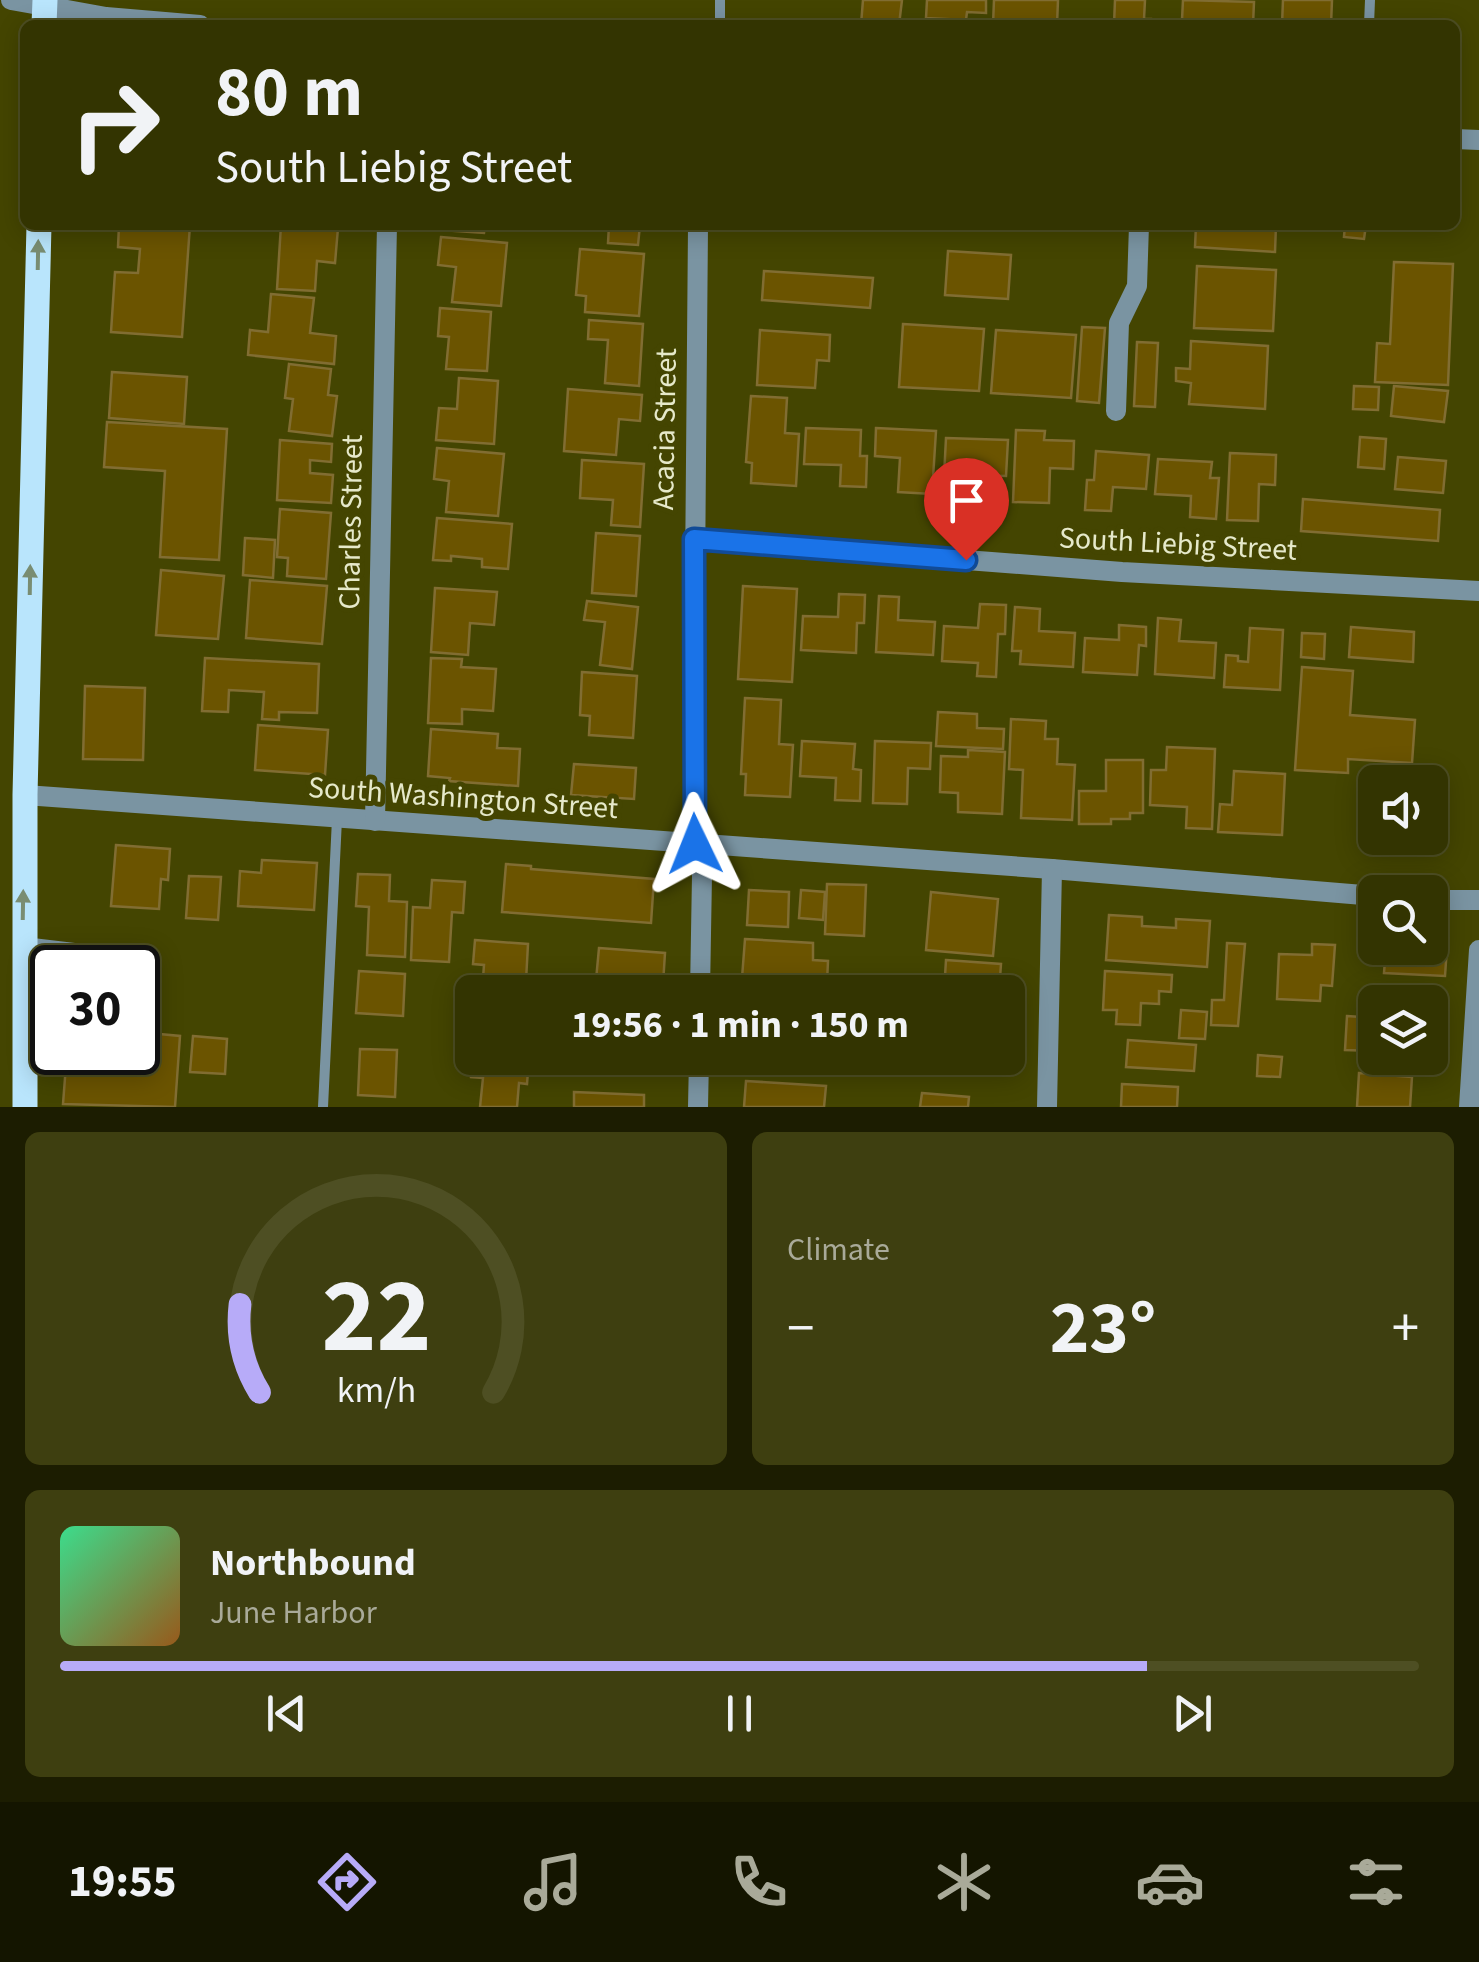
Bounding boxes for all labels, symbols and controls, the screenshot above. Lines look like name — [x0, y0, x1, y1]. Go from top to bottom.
text: 80 m — [215, 43, 363, 143]
icon: right — [50, 60, 180, 190]
text: South Liebig Street — [215, 136, 572, 200]
one-way arrow — [31, 238, 47, 270]
street label: Acacia Street — [642, 348, 688, 510]
street label: Charles Street — [328, 434, 374, 610]
pin — [924, 458, 1009, 561]
icon: arrive — [939, 473, 994, 528]
street label: South Liebig Street — [1058, 516, 1298, 572]
one-way arrow — [22, 563, 38, 595]
map controls — [1358, 765, 1448, 1075]
button: sound — [1358, 765, 1448, 855]
street label: South Washington Street — [307, 766, 619, 830]
position arrow — [643, 792, 747, 896]
button: search — [1358, 875, 1448, 965]
one-way arrow — [16, 888, 32, 920]
speed limit sign: 30 — [30, 945, 160, 1075]
button: layers — [1358, 985, 1448, 1075]
text: 19:56 · 1 min · 150 m — [571, 998, 909, 1052]
text: Climate — [787, 1227, 890, 1273]
text: 22 — [321, 1244, 431, 1392]
text: 23° — [1050, 1275, 1156, 1382]
text: − — [787, 1290, 814, 1368]
text: + — [1392, 1290, 1419, 1368]
text: km/h — [336, 1365, 416, 1416]
text: Northbound — [210, 1536, 416, 1590]
text: June Harbor — [210, 1590, 377, 1636]
icon: previous — [259, 1686, 314, 1741]
icon: pause — [712, 1686, 767, 1741]
icon: next — [1165, 1686, 1220, 1741]
icon: directions — [312, 1847, 382, 1917]
icon: music — [518, 1847, 588, 1917]
icon: phone — [724, 1847, 794, 1917]
icon: climate — [929, 1847, 999, 1917]
icon: car — [1135, 1847, 1205, 1917]
icon: filters — [1341, 1847, 1411, 1917]
text: 19:55 — [68, 1850, 176, 1914]

